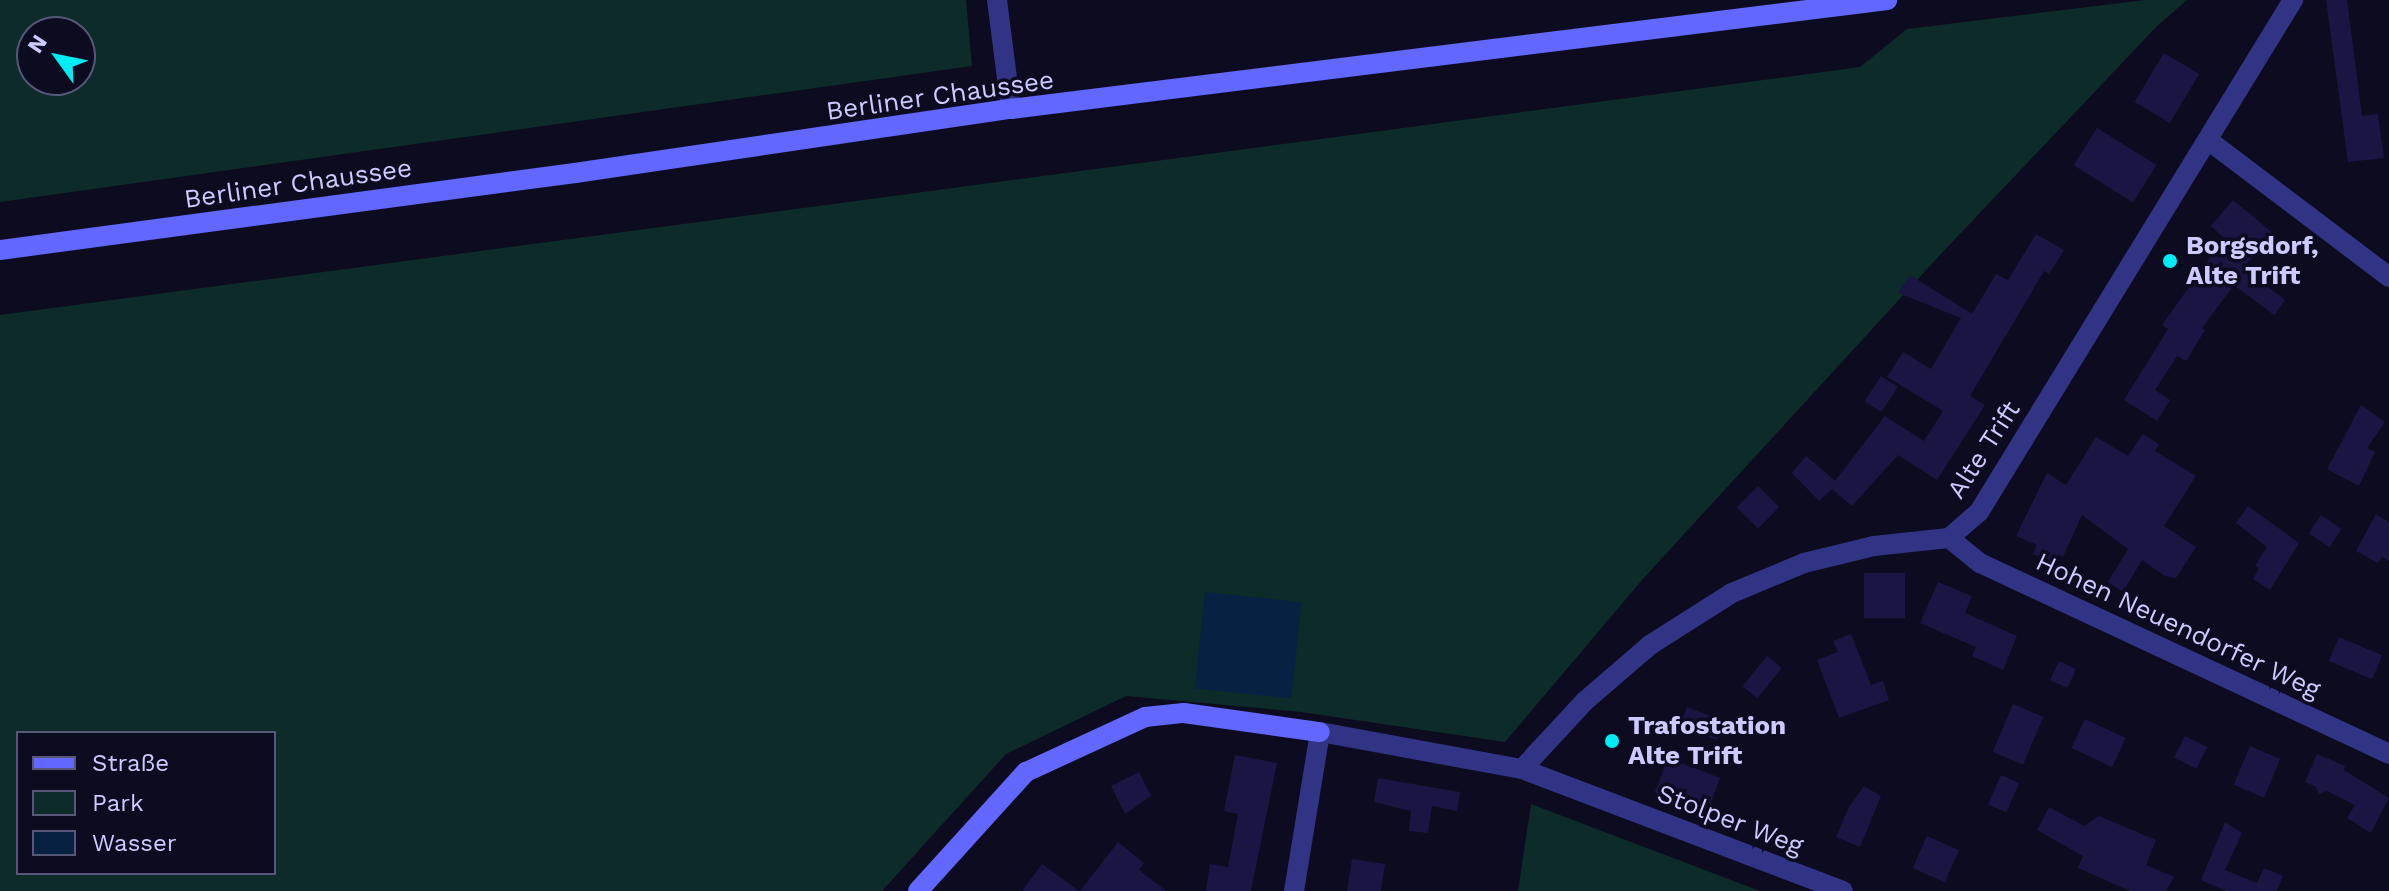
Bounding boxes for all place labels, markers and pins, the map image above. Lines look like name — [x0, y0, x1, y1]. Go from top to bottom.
place label: Borgsdorf, Alte Trift — [2186, 230, 2318, 292]
marker: Borgsdorf, Alte Trift — [2161, 252, 2179, 270]
place label: Trafostation Alte Trift — [1628, 710, 1786, 772]
marker: Trafostation Alte Trift — [1603, 732, 1621, 750]

